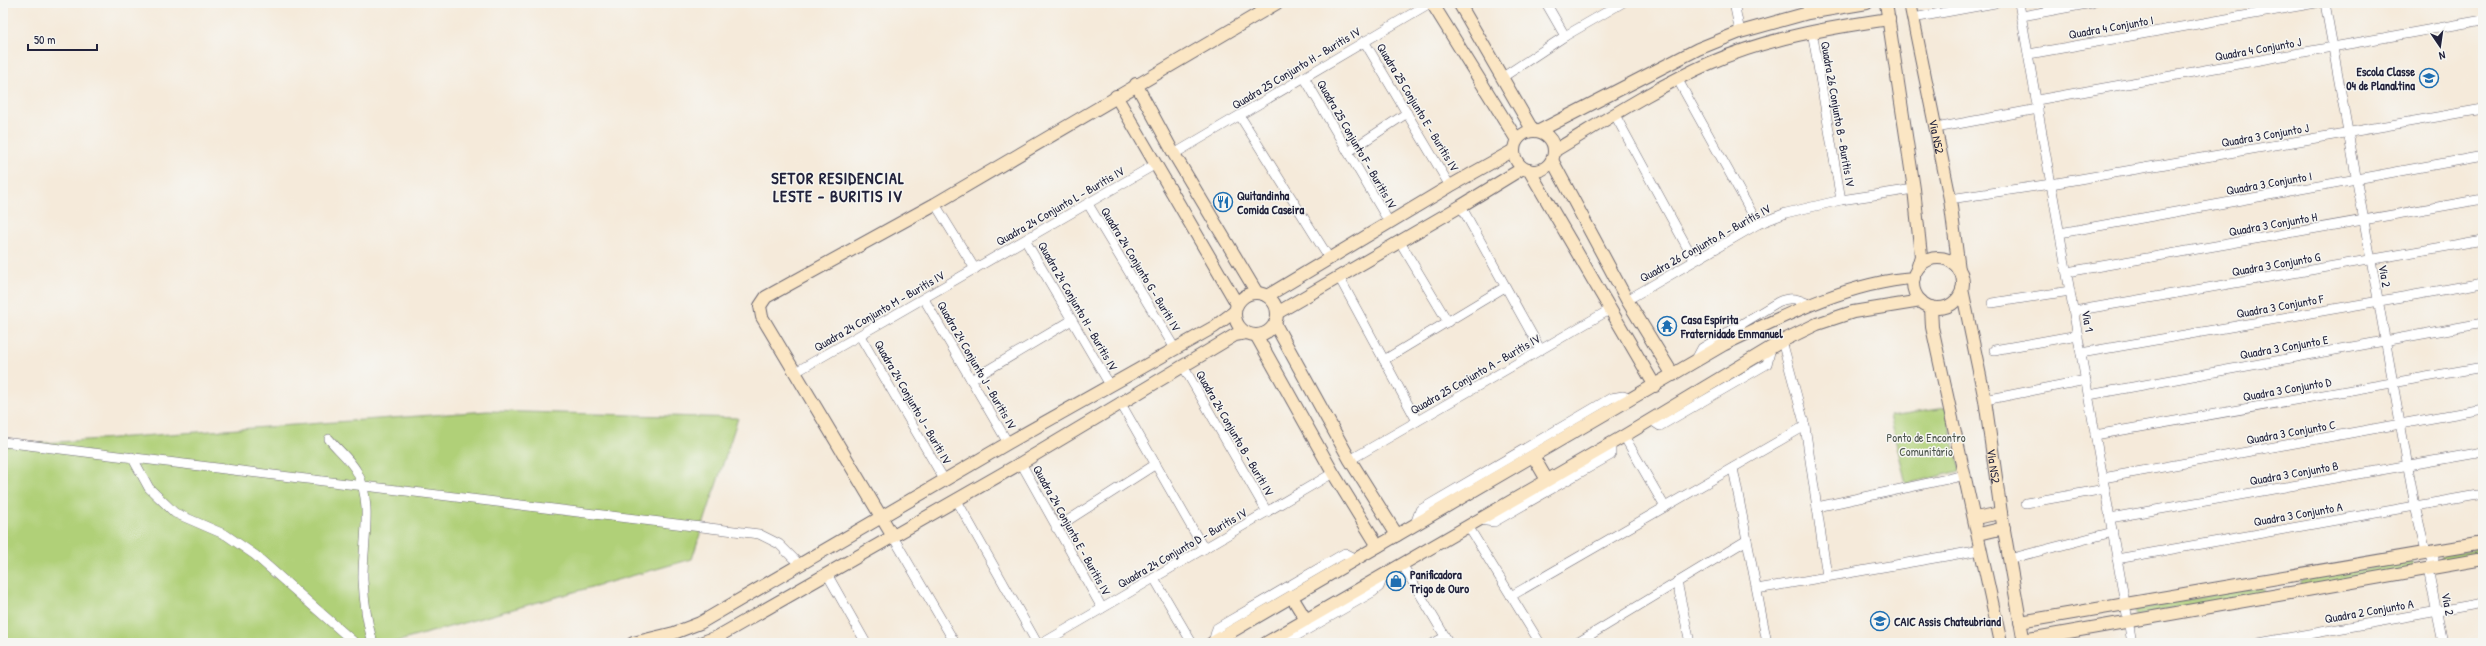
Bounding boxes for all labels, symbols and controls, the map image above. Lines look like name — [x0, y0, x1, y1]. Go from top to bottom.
street label: Quadra 4 Conjunto I — [2067, 11, 2155, 43]
street label: Quadra 25 Conjunto H - Buritis IV — [1229, 23, 1364, 113]
scale bar — [28, 26, 97, 52]
north arrow — [2420, 26, 2460, 66]
text: 50 m — [34, 31, 55, 48]
street label: Quadra 4 Conjunto J — [2213, 33, 2303, 65]
street label: Quadra 25 Conjunto E - Buritis IV — [1373, 40, 1463, 175]
street label: Quadra 26 Conjunto B - Buritis IV — [1817, 40, 1859, 188]
text: N — [2438, 48, 2447, 63]
place label: Escola Classe 04 de Planaltina — [2346, 63, 2415, 94]
school or university icon: Escola Classe 04 de Planaltina — [2418, 67, 2440, 89]
street label: Quadra 25 Conjunto F - Buritis IV — [1313, 77, 1401, 212]
street label: Via NS2 — [1925, 118, 1949, 155]
street label: Quadra 3 Conjunto J — [2220, 119, 2311, 151]
street label: Quadra 24 Conjunto L - Buritis IV — [993, 162, 1127, 250]
district label: SETOR RESIDENCIAL LESTE - BURITIS IV — [771, 167, 905, 207]
street label: Quadra 3 Conjunto I — [2225, 167, 2313, 199]
place label: Quitandinha Comida Caseira — [1237, 187, 1304, 218]
restaurant icon: Quitandinha Comida Caseira — [1212, 191, 1234, 213]
street label: Quadra 26 Conjunto A - Buritis IV — [1637, 200, 1774, 286]
street label: Quadra 24 Conjunto G - Buriti IV — [1097, 204, 1185, 334]
street label: Quadra 3 Conjunto H — [2227, 208, 2319, 240]
street label: Quadra 24 Conjunto H - Buritis IV — [1034, 238, 1122, 374]
street label: Quadra 3 Conjunto G — [2230, 248, 2322, 280]
street label: Via 2 — [2375, 263, 2395, 289]
street label: Quadra 24 Conjunto M - Buritis IV — [811, 266, 948, 355]
street label: Quadra 3 Conjunto F — [2235, 290, 2325, 322]
street label: Quadra 24 Conjunto J - Buritis IV — [933, 298, 1021, 432]
street label: Via 1 — [2078, 309, 2098, 333]
place label: Casa Espírita Fraternidade Emmanuel — [1680, 311, 1783, 342]
temple icon: Casa Espírita Fraternidade Emmanuel — [1656, 315, 1678, 337]
street label: Quadra 25 Conjunto A - Buritis IV — [1407, 330, 1543, 418]
street label: Quadra 3 Conjunto E — [2239, 331, 2330, 363]
street label: Quadra 24 Conjunto J - Buriti IV — [870, 337, 956, 467]
street label: Quadra 24 Conjunto B - Buriti IV — [1192, 367, 1278, 499]
street label: Quadra 3 Conjunto D — [2241, 373, 2333, 405]
street label: Quadra 3 Conjunto C — [2245, 416, 2337, 448]
park label: Ponto de Encontro Comunitário — [1886, 429, 1966, 460]
street label: Via NS2 — [1984, 448, 2005, 485]
street label: Quadra 3 Conjunto B — [2248, 457, 2340, 489]
street label: Quadra 24 Conjunto E - Buritis IV — [1029, 462, 1115, 598]
street label: Quadra 3 Conjunto A — [2252, 498, 2344, 530]
street label: Quadra 24 Conjunto D - Buritis IV — [1114, 504, 1250, 592]
place label: Panificadora Trigo de Ouro — [1409, 566, 1469, 598]
shop icon: Panificadora Trigo de Ouro — [1385, 570, 1407, 592]
street label: Via 2 — [2438, 591, 2459, 617]
street label: Quadra 2 Conjunto A — [2323, 595, 2415, 627]
school or university icon: CAIC Assis Chateubriand — [1869, 610, 1891, 632]
place label: CAIC Assis Chateubriand — [1894, 613, 2001, 630]

